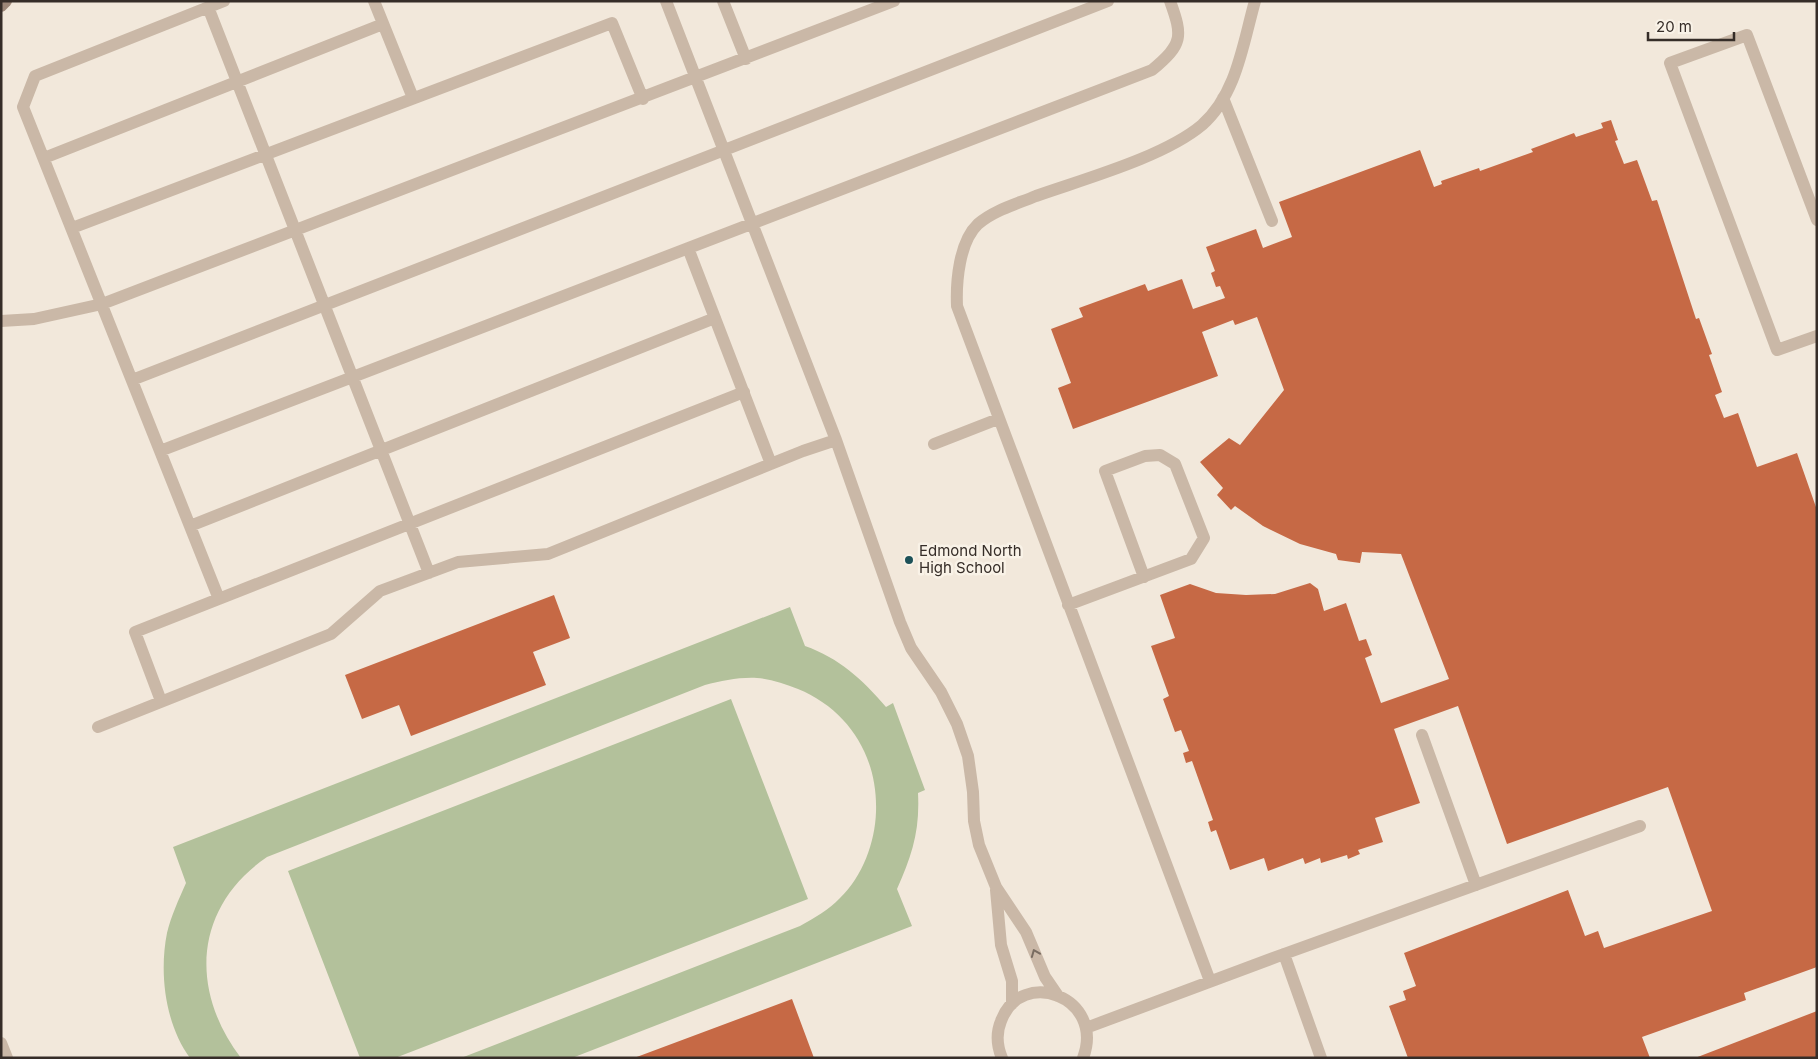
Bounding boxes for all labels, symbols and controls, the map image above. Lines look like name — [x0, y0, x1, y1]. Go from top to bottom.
scale bar — [1648, 10, 1734, 42]
text: 20 m — [1656, 17, 1692, 36]
place label: Edmond North High School — [919, 541, 1022, 577]
marker: Edmond North High School — [903, 554, 915, 566]
one-way arrow — [1031, 949, 1041, 958]

